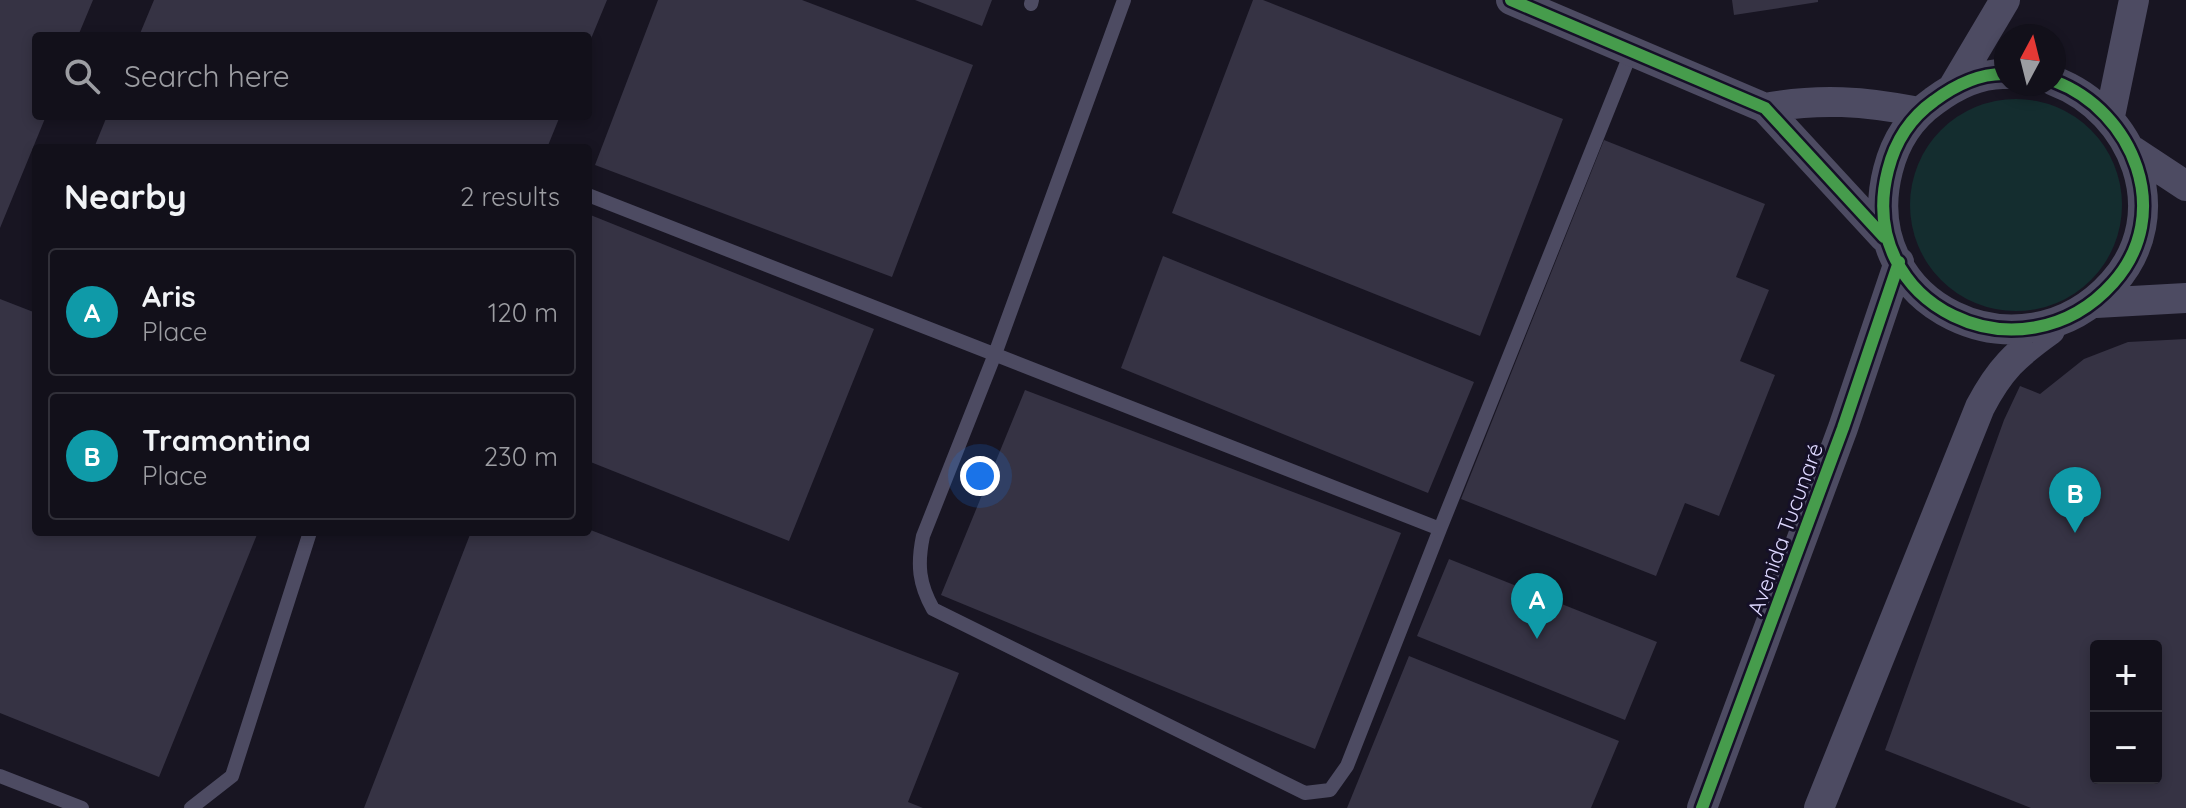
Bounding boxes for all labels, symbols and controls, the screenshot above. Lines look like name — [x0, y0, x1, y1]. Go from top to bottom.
north arrow — [1994, 24, 2066, 96]
search box — [32, 32, 592, 120]
icon: search — [60, 54, 104, 98]
text: Search here — [124, 57, 290, 95]
text: Nearby — [64, 175, 187, 218]
text: 2 results — [460, 180, 560, 213]
text: Aris — [142, 277, 196, 315]
text: A — [84, 296, 100, 329]
text: 120 m — [488, 296, 558, 329]
text: Place — [142, 315, 207, 348]
text: Tramontina — [142, 421, 311, 459]
street label: Avenida Tucunaré — [1741, 439, 1829, 619]
text: B — [83, 440, 101, 473]
text: 230 m — [484, 440, 558, 473]
your location — [960, 456, 1000, 496]
text: Place — [142, 459, 207, 492]
pin: B — [2049, 467, 2101, 533]
pin: A — [1511, 573, 1563, 639]
map controls — [2090, 640, 2162, 784]
button: + — [2090, 640, 2162, 712]
button: − — [2090, 712, 2162, 784]

